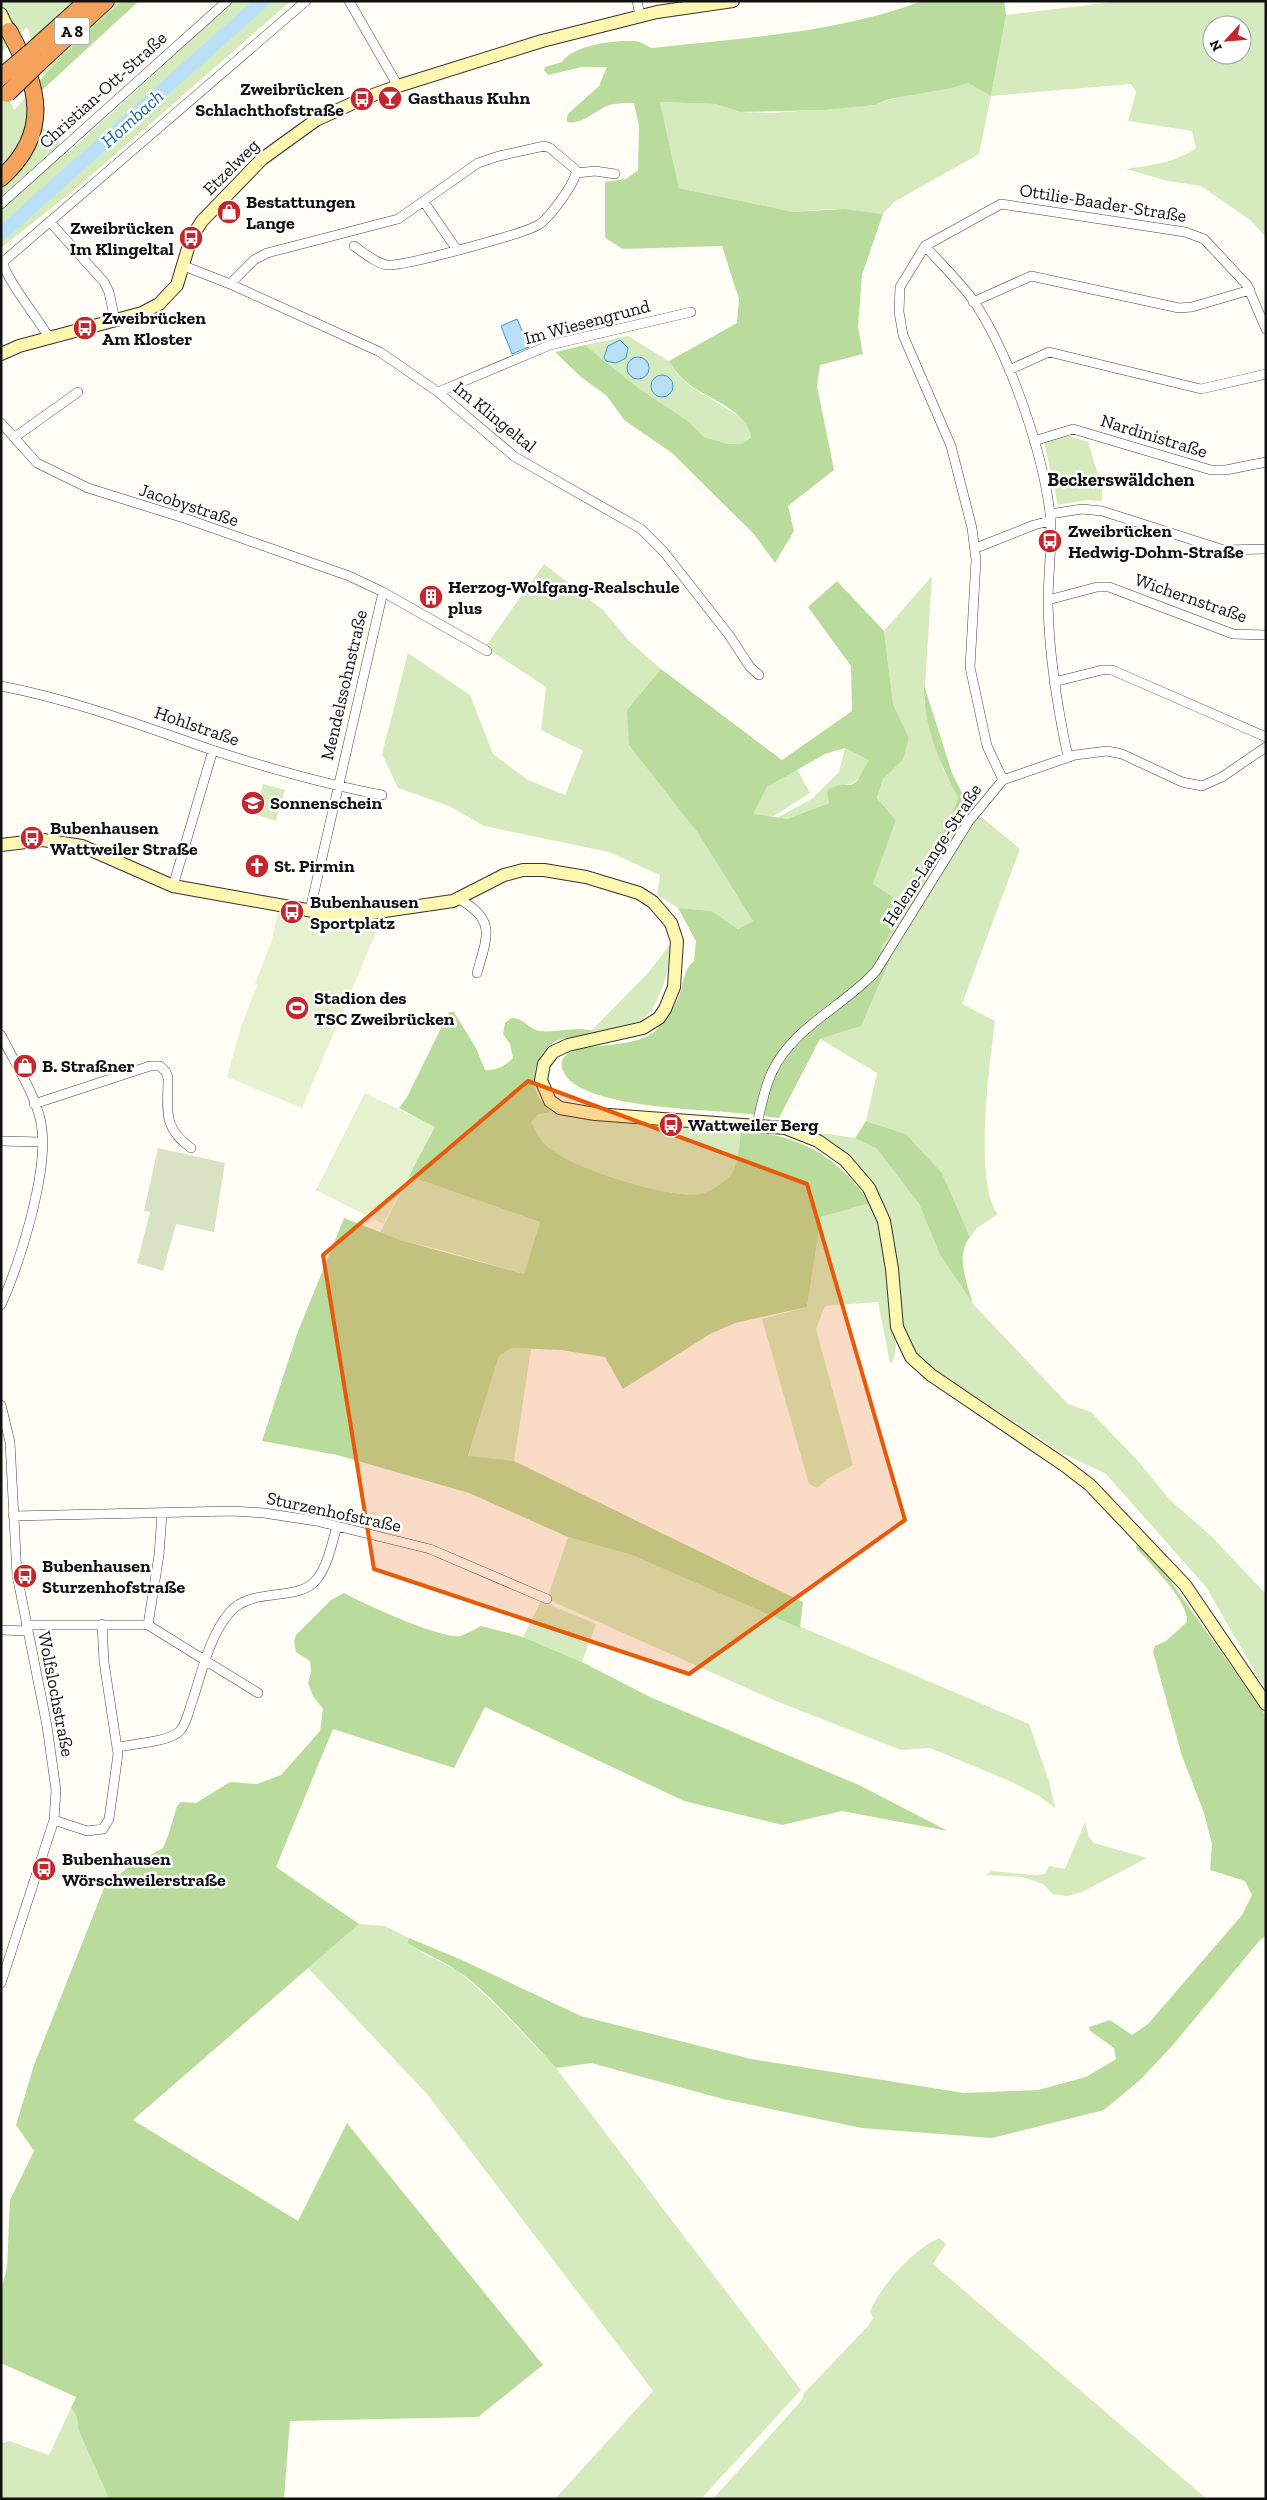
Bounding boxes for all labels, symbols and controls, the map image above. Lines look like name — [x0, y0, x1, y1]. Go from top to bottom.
north arrow — [1202, 15, 1252, 65]
road number: A 8 — [54, 18, 90, 44]
street label: Christian-Ott-Straße — [35, 27, 171, 153]
text: N — [1206, 37, 1226, 54]
place label: Zweibrücken Schlachthofstraße — [195, 78, 344, 121]
water label: Hornbach — [96, 84, 168, 152]
bar icon: Gasthaus Kuhn — [377, 85, 403, 111]
bus stop icon: Zweibrücken Schlachthofstraße — [349, 86, 375, 112]
place label: Gasthaus Kuhn — [408, 87, 530, 109]
street label: Etzelweg — [198, 134, 264, 200]
street label: Ottilie-Baader-Straße — [1018, 179, 1188, 227]
place label: Bestattungen Lange — [246, 191, 356, 234]
shop icon: Bestattungen Lange — [216, 199, 242, 225]
place label: Zweibrücken Im Klingeltal — [70, 217, 174, 260]
bus stop icon: Zweibrücken Im Klingeltal — [178, 225, 204, 251]
street label: Im Wiesengrund — [522, 295, 652, 349]
place label: Zweibrücken Am Kloster — [102, 307, 206, 350]
bus stop icon: Zweibrücken Am Kloster — [72, 315, 98, 341]
street label: Im Klingeltal — [449, 377, 541, 457]
street label: Nardinistraße — [1098, 409, 1210, 463]
district label: Beckerswäldchen — [1047, 468, 1195, 491]
street label: Jacobystraße — [137, 479, 241, 531]
place label: Zweibrücken Hedwig-Dohm-Straße — [1068, 520, 1244, 563]
bus stop icon: Zweibrücken Hedwig-Dohm-Straße — [1037, 528, 1063, 554]
street label: Wichernstraße — [1132, 569, 1250, 627]
place label: Herzog-Wolfgang-Realschule plus — [448, 576, 680, 619]
building icon: Herzog-Wolfgang-Realschule plus — [418, 584, 444, 610]
street label: Mendelssohnstraße — [316, 608, 372, 762]
street label: Hohlstraße — [152, 701, 242, 751]
street label: Helene-Lange-Straße — [878, 780, 986, 930]
school or university icon: Sonnenschein — [240, 790, 266, 816]
place label: Sonnenschein — [270, 792, 382, 814]
place label: Bubenhausen Wattweiler Straße — [50, 817, 198, 860]
bus stop icon: Bubenhausen Wattweiler Straße — [19, 825, 45, 851]
church icon: St. Pirmin — [244, 853, 270, 879]
place label: St. Pirmin — [274, 855, 355, 877]
place label: Bubenhausen Sportplatz — [310, 891, 419, 934]
bus stop icon: Bubenhausen Sportplatz — [279, 899, 305, 925]
place label: Stadion des TSC Zweibrücken — [314, 987, 455, 1030]
sports icon: Stadion des TSC Zweibrücken — [284, 995, 310, 1021]
shop icon: B. Straßner — [12, 1053, 38, 1079]
place label: B. Straßner — [42, 1055, 135, 1077]
bus stop icon: Wattweiler Berg — [658, 1112, 684, 1138]
place label: Wattweiler Berg — [688, 1114, 819, 1136]
street label: Sturzenhofstraße — [265, 1487, 403, 1537]
place label: Bubenhausen Sturzenhofstraße — [42, 1555, 185, 1598]
bus stop icon: Bubenhausen Sturzenhofstraße — [12, 1563, 38, 1589]
street label: Wolfslochstraße — [33, 1630, 79, 1758]
place label: Bubenhausen Wörschweilerstraße — [62, 1848, 226, 1891]
bus stop icon: Bubenhausen Wörschweilerstraße — [31, 1856, 57, 1882]

